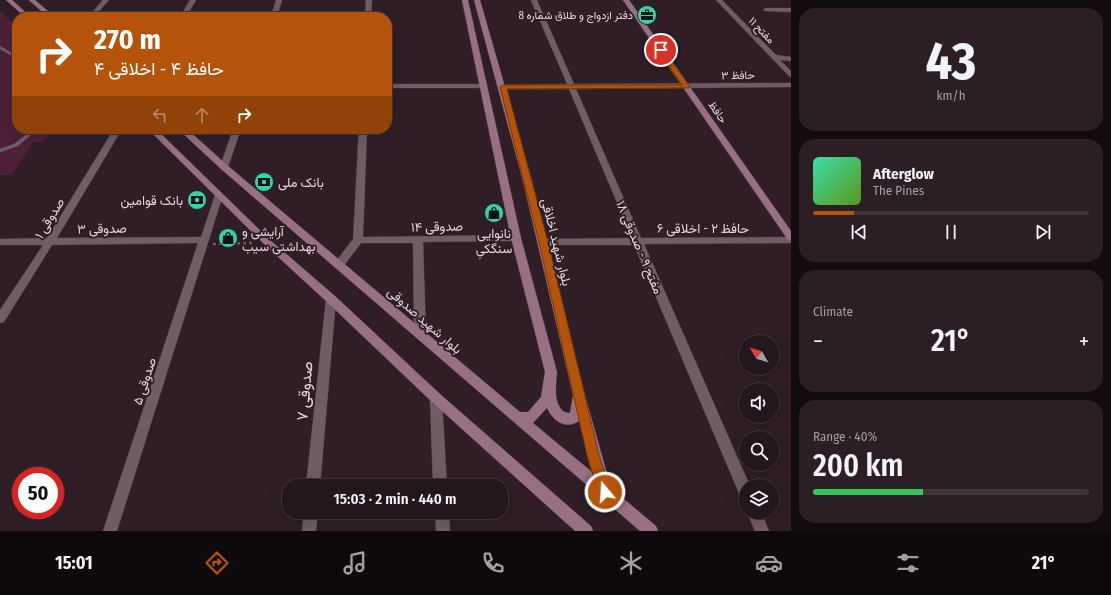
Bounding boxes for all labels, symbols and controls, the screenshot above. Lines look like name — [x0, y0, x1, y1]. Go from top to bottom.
office icon: دفتر ازدواج و طلاق شماره 8 — [636, 4, 658, 26]
place label: دفتر ازدواج و طلاق شماره 8 — [518, 9, 633, 23]
street label: مفتح ۱۱ — [745, 14, 777, 47]
text: 270 m — [94, 23, 161, 56]
icon: right — [28, 28, 80, 80]
text: 43 — [926, 30, 976, 93]
pin — [644, 33, 678, 67]
icon: arrive — [650, 39, 672, 61]
text: حافظ ۴ - اخلاقی ۴ — [94, 58, 224, 80]
street label: حافظ ۳ — [721, 69, 755, 82]
text: km/h — [937, 88, 966, 103]
street label: حافظ — [705, 99, 730, 126]
icon: left — [149, 104, 171, 126]
icon: ahead — [191, 104, 213, 126]
icon: right — [233, 104, 255, 126]
text: Afterglow — [873, 165, 934, 183]
bank icon: بانک ملی — [253, 171, 275, 193]
place label: بانک ملی — [278, 175, 324, 191]
text: The Pines — [873, 183, 924, 198]
bank icon: بانک قوامین — [186, 189, 208, 211]
place label: بانک قوامین — [121, 193, 183, 209]
street label: صدوقی ۱ — [31, 195, 68, 242]
street label: بلوار شهید اخلاقی — [537, 197, 575, 288]
street label: مفتح ۹ - صدوقی ۱۸ — [611, 198, 666, 297]
shop icon: نانوایی سنگکیِ — [483, 202, 505, 224]
street label: صدوقی ۱۴ — [411, 219, 463, 235]
street label: صدوقی ۳ — [77, 221, 127, 237]
street label: حافظ ۲ - اخلاقی ۶ — [657, 221, 749, 237]
icon: previous — [848, 221, 870, 243]
icon: pause — [940, 221, 962, 243]
icon: next — [1032, 221, 1054, 243]
place label: آرایشی و بهداشتی سیب — [242, 224, 316, 255]
place label: نانوایی سنگکیِ — [476, 226, 512, 260]
shop icon: آرایشی و بهداشتی سیب — [217, 227, 239, 249]
street label: بلوار شهید صدوقی — [384, 284, 465, 358]
text: Climate — [813, 304, 853, 319]
text: 21° — [931, 323, 971, 359]
text: − — [813, 328, 823, 355]
text: + — [1079, 328, 1089, 355]
north arrow — [739, 335, 779, 375]
map controls — [739, 335, 779, 519]
street label: صدوقی ۵ — [130, 356, 160, 407]
street label: صدوقی ۷ — [292, 360, 318, 422]
button: sound — [739, 383, 779, 423]
text: Range · 40% — [813, 429, 877, 444]
button: search — [739, 431, 779, 471]
text: 200 km — [813, 448, 903, 484]
speed limit sign: 50 — [12, 467, 64, 519]
position arrow — [584, 471, 626, 513]
button: layers — [739, 479, 779, 519]
text: 15:03 · 2 min · 440 m — [334, 490, 456, 508]
icon: directions — [203, 549, 231, 577]
icon: music — [341, 549, 369, 577]
icon: phone — [479, 549, 507, 577]
icon: climate — [617, 549, 645, 577]
icon: car — [755, 549, 783, 577]
icon: filters — [894, 549, 922, 577]
text: 15:01 — [55, 552, 93, 574]
text: 21° — [1032, 552, 1056, 574]

